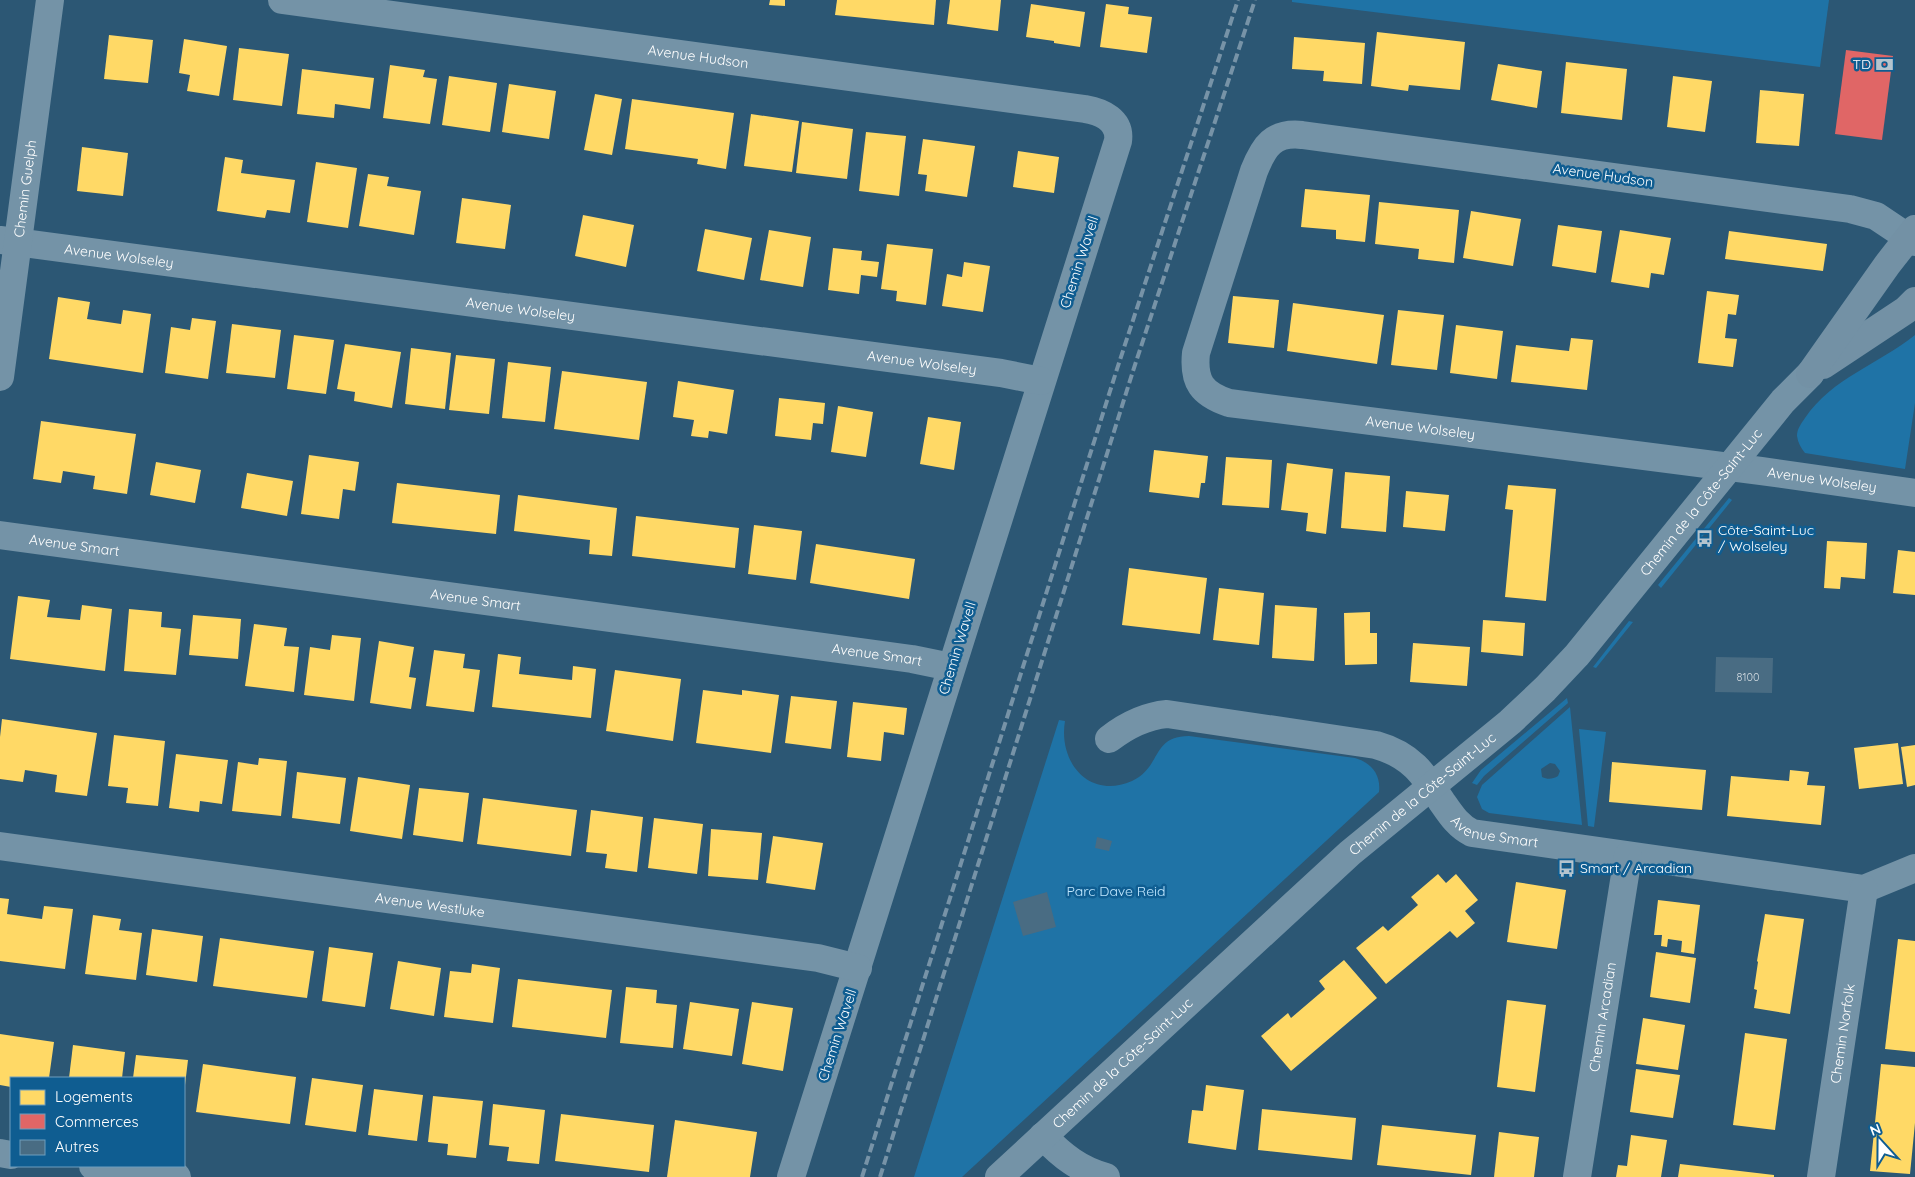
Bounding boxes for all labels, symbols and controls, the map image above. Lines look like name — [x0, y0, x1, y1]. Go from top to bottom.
street label: Avenue Hudson — [647, 41, 750, 72]
bank icon: TD — [1875, 54, 1895, 74]
place label: TD — [1852, 55, 1871, 73]
street label: Chemin Guelph — [10, 139, 40, 238]
street label: Avenue Hudson — [1552, 159, 1654, 191]
street label: Chemin Wavell — [1056, 214, 1102, 310]
street label: Avenue Wolseley — [63, 240, 175, 272]
street label: Avenue Wolseley — [465, 293, 576, 325]
street label: Avenue Wolseley — [866, 346, 978, 379]
street label: Avenue Wolseley — [1365, 412, 1476, 443]
street label: Chemin de la Côte-Saint-Luc — [1636, 425, 1766, 580]
street label: Avenue Wolseley — [1766, 463, 1878, 496]
place label: Côte-Saint-Luc / Wolseley — [1718, 521, 1814, 555]
bus stop icon: Côte-Saint-Luc / Wolseley — [1694, 528, 1714, 548]
street label: Avenue Smart — [28, 530, 121, 560]
street label: Avenue Smart — [429, 585, 522, 615]
street label: Chemin Wavell — [934, 599, 980, 697]
street label: Avenue Smart — [831, 639, 924, 670]
house number: 8100 — [1736, 670, 1760, 684]
street label: Chemin de la Côte-Saint-Luc — [1345, 728, 1499, 859]
street label: Avenue Smart — [1447, 812, 1540, 851]
bus stop icon: Smart / Arcadian — [1556, 858, 1576, 878]
place label: Smart / Arcadian — [1580, 859, 1692, 877]
park label: Parc Dave Reid — [1066, 882, 1166, 900]
street label: Avenue Westluke — [374, 888, 486, 921]
street label: Chemin Arcadian — [1585, 961, 1620, 1073]
street label: Chemin Norfolk — [1826, 983, 1859, 1085]
street label: Chemin Wavell — [814, 987, 860, 1083]
street label: Chemin de la Côte-Saint-Luc — [1049, 994, 1196, 1132]
legend — [10, 1077, 185, 1167]
text: Logements — [55, 1087, 133, 1106]
text: Commerces — [55, 1112, 138, 1131]
north arrow — [1855, 1117, 1905, 1167]
text: N — [1867, 1120, 1883, 1140]
text: Autres — [55, 1137, 99, 1156]

